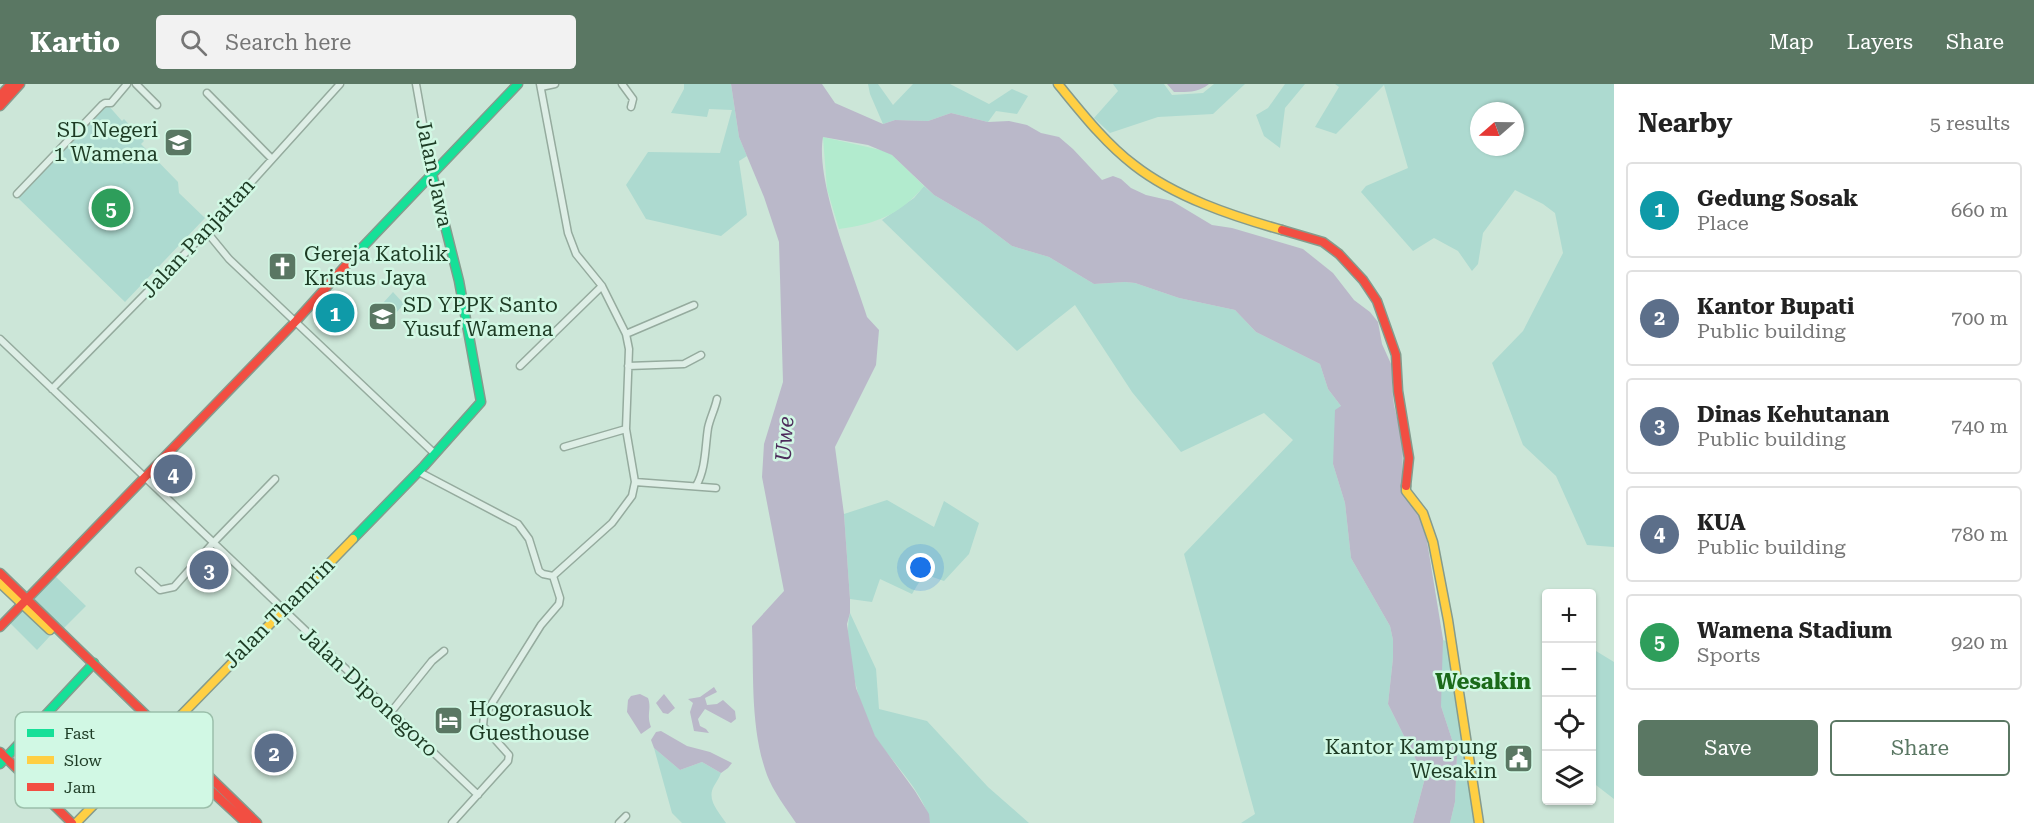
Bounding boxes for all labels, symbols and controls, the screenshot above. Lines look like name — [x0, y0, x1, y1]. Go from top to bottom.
search box — [156, 15, 576, 69]
text: Kartio — [30, 26, 120, 59]
icon: search — [177, 26, 210, 59]
text: Search here — [225, 30, 351, 55]
text: Map — [1769, 30, 1814, 54]
text: Layers — [1847, 30, 1913, 54]
text: Share — [1946, 30, 2004, 54]
north arrow — [1470, 102, 1524, 156]
text: Nearby — [1638, 108, 1732, 138]
text: 5 results — [1930, 111, 2010, 135]
street label: Jalan Jawa — [411, 117, 457, 230]
place label: SD Negeri 1 Wamena — [54, 118, 159, 166]
school or university icon: SD Negeri 1 Wamena — [163, 126, 195, 158]
street label: Jalan Panjaitan — [137, 173, 260, 303]
pin: 5 — [92, 186, 130, 230]
text: Gedung Sosak — [1697, 186, 1858, 211]
text: 1 — [1654, 198, 1665, 222]
text: 660 m — [1951, 198, 2008, 222]
text: Place — [1697, 211, 1749, 235]
place label: Gereja Katolik Kristus Jaya — [304, 242, 448, 290]
church icon: Gereja Katolik Kristus Jaya — [267, 250, 299, 282]
pin: 1 — [316, 290, 354, 336]
place label: SD YPPK Santo Yusuf Wamena — [403, 293, 558, 341]
text: Kantor Bupati — [1697, 294, 1854, 319]
school or university icon: SD YPPK Santo Yusuf Wamena — [366, 301, 398, 333]
text: 2 — [1654, 306, 1665, 330]
text: 700 m — [1951, 306, 2008, 330]
text: Public building — [1697, 319, 1846, 343]
text: Dinas Kehutanan — [1697, 402, 1890, 427]
text: 3 — [1654, 414, 1665, 438]
text: 740 m — [1951, 414, 2008, 438]
water label: Uwe — [770, 416, 799, 462]
text: Public building — [1697, 427, 1846, 451]
pin: 4 — [154, 452, 192, 496]
text: KUA — [1697, 510, 1746, 535]
text: 4 — [1654, 522, 1665, 546]
text: 780 m — [1951, 522, 2008, 546]
text: Public building — [1697, 535, 1846, 559]
pin: 3 — [190, 548, 228, 592]
street label: Jalan Thamrin — [219, 552, 340, 673]
your location — [906, 553, 935, 582]
map controls — [1542, 589, 1596, 805]
button: + — [1542, 589, 1596, 643]
text: Wamena Stadium — [1697, 618, 1892, 643]
street label: Jalan Diponegoro — [295, 622, 443, 762]
text: 5 — [1654, 630, 1665, 654]
text: 920 m — [1951, 630, 2008, 654]
button: − — [1542, 643, 1596, 697]
text: Sports — [1697, 643, 1760, 667]
district label: Wesakin — [1435, 669, 1531, 694]
place label: Hogorasuok Guesthouse — [469, 697, 592, 745]
button: locate — [1542, 697, 1596, 751]
hotel icon: Hogorasuok Guesthouse — [432, 705, 464, 737]
legend — [15, 712, 213, 808]
button: Save — [1638, 720, 1818, 776]
button: Share — [1830, 720, 2010, 776]
text: Fast — [64, 724, 95, 743]
pin: 2 — [254, 730, 294, 776]
place label: Kantor Kampung Wesakin — [1325, 735, 1497, 783]
public building icon: Kantor Kampung Wesakin — [1502, 743, 1534, 775]
text: Slow — [64, 751, 102, 770]
button: layers — [1542, 751, 1596, 805]
text: Jam — [64, 778, 96, 797]

